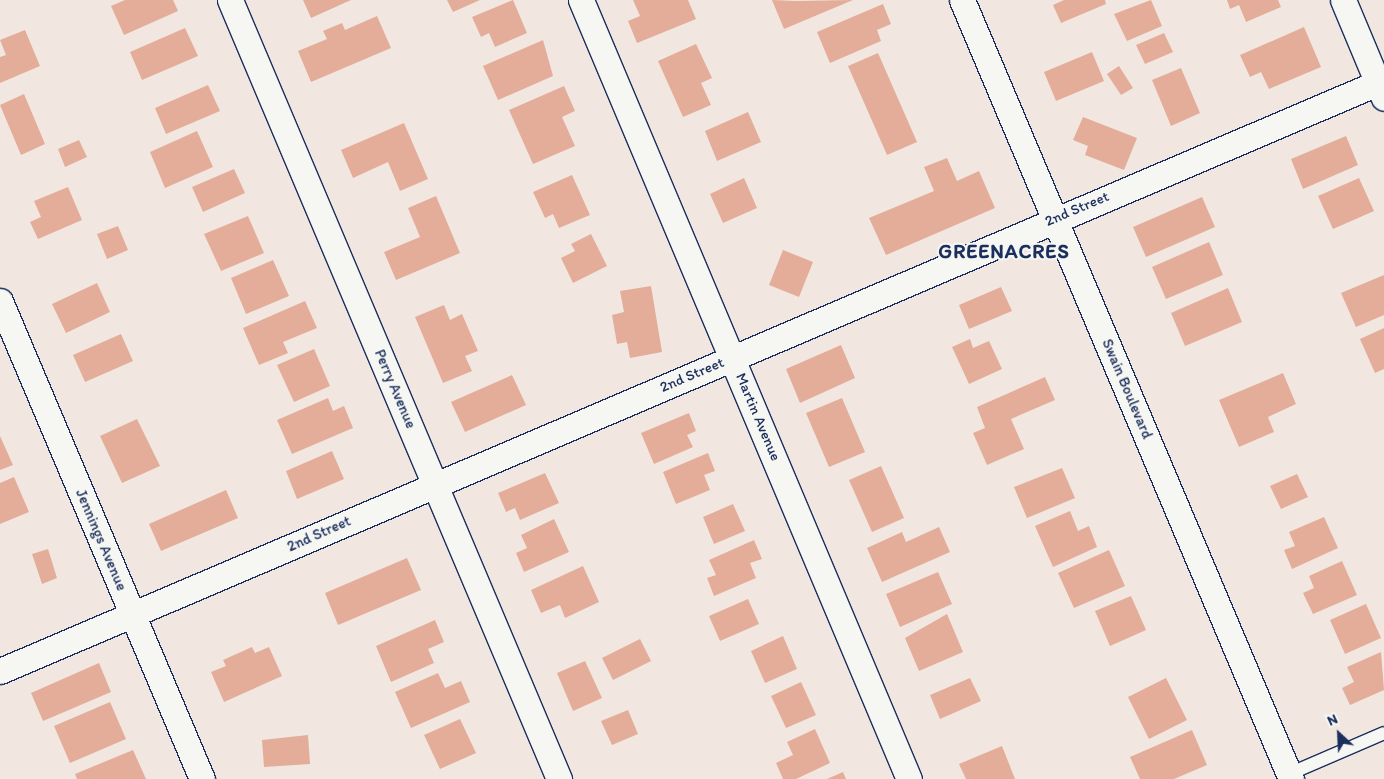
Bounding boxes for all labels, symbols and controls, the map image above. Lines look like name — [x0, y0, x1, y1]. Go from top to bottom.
street label: 2nd Street — [1042, 188, 1112, 230]
district label: GREENACRES — [937, 239, 1071, 263]
street label: Swain Boulevard — [1098, 336, 1156, 442]
street label: Perry Avenue — [370, 347, 420, 431]
street label: 2nd Street — [657, 354, 727, 396]
street label: Martin Avenue — [731, 370, 785, 464]
street label: Jennings Avenue — [72, 487, 130, 593]
street label: 2nd Street — [285, 512, 353, 556]
north arrow — [1314, 709, 1364, 759]
text: N — [1325, 710, 1340, 730]

